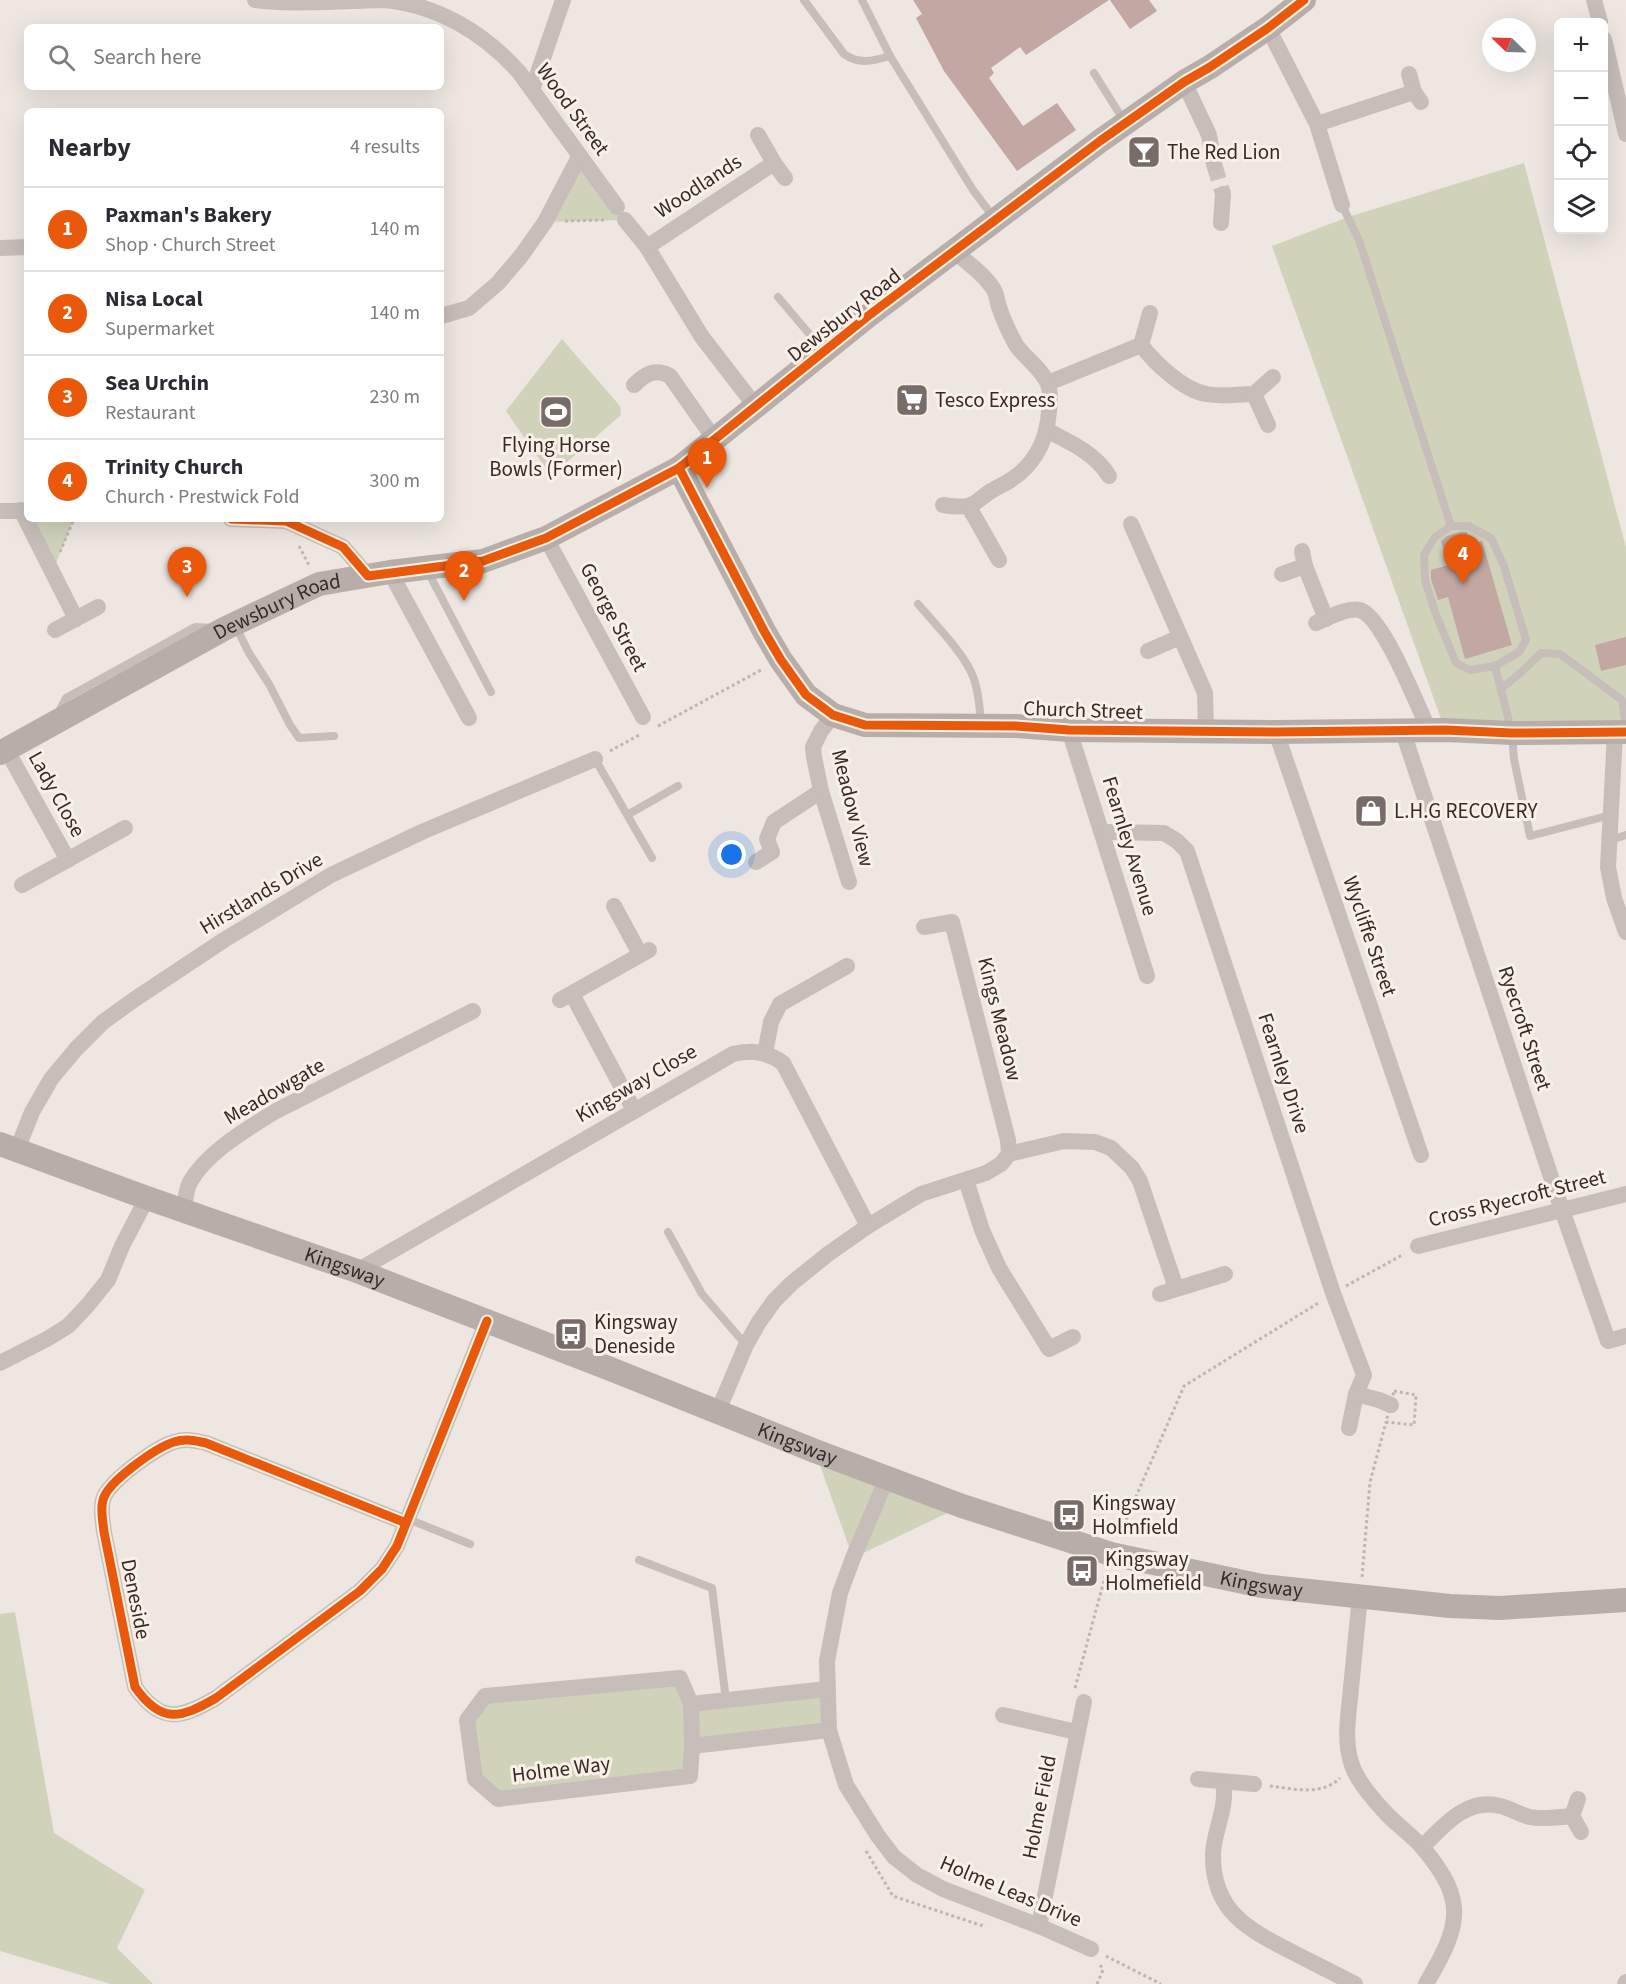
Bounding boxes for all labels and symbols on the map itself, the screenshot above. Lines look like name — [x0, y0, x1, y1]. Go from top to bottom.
north arrow — [1482, 18, 1536, 72]
street label: Wood Street — [529, 57, 617, 161]
bar icon: The Red Lion — [1126, 134, 1162, 170]
place label: The Red Lion — [1167, 137, 1281, 167]
street label: Woodlands — [648, 146, 748, 225]
street label: Dewsbury Road — [781, 261, 907, 369]
supermarket icon: Tesco Express — [894, 382, 930, 418]
place label: Tesco Express — [935, 385, 1056, 415]
sports icon: Flying Horse Bowls (Former) — [538, 394, 574, 430]
place label: Flying Horse Bowls (Former) — [489, 430, 623, 484]
pin: 1 — [688, 438, 726, 488]
pin: 4 — [1444, 534, 1482, 584]
pin: 3 — [168, 548, 207, 597]
pin: 2 — [444, 552, 484, 601]
street label: George Street — [573, 557, 655, 677]
street label: Dewsbury Road — [207, 566, 343, 647]
street label: Church Street — [1023, 693, 1143, 727]
street label: Lady Close — [21, 745, 93, 843]
street label: Meadow View — [824, 746, 882, 870]
street label: Fearnley Avenue — [1095, 773, 1165, 919]
shop icon: L.H.G RECOVERY — [1353, 793, 1389, 829]
place label: L.H.G RECOVERY — [1394, 796, 1538, 826]
your location — [717, 840, 746, 869]
street label: Hirstlands Drive — [194, 844, 328, 942]
street label: Wycliffe Street — [1335, 872, 1405, 1000]
street label: Kings Meadow — [970, 954, 1030, 1084]
street label: Ryecroft Street — [1491, 962, 1559, 1094]
street label: Fearnley Drive — [1250, 1009, 1318, 1137]
street label: Kingsway Close — [570, 1036, 702, 1130]
street label: Meadowgate — [218, 1050, 330, 1132]
street label: Cross Ryecroft Street — [1425, 1161, 1609, 1235]
street label: Kingsway — [300, 1239, 389, 1295]
place label: Kingsway Deneside — [594, 1307, 678, 1361]
bus stop icon: Kingsway Deneside — [553, 1316, 589, 1352]
street label: Kingsway — [753, 1414, 842, 1473]
place label: Kingsway Holmfield — [1092, 1488, 1179, 1542]
bus stop icon: Kingsway Holmfield — [1051, 1497, 1087, 1533]
place label: Kingsway Holmefield — [1105, 1544, 1202, 1598]
bus stop icon: Kingsway Holmefield — [1064, 1553, 1100, 1589]
street label: Deneside — [114, 1556, 158, 1642]
street label: Kingsway — [1217, 1562, 1304, 1605]
street label: Holme Way — [510, 1748, 612, 1790]
street label: Holme Field — [1014, 1752, 1064, 1862]
street label: Holme Leas Drive — [935, 1848, 1087, 1934]

